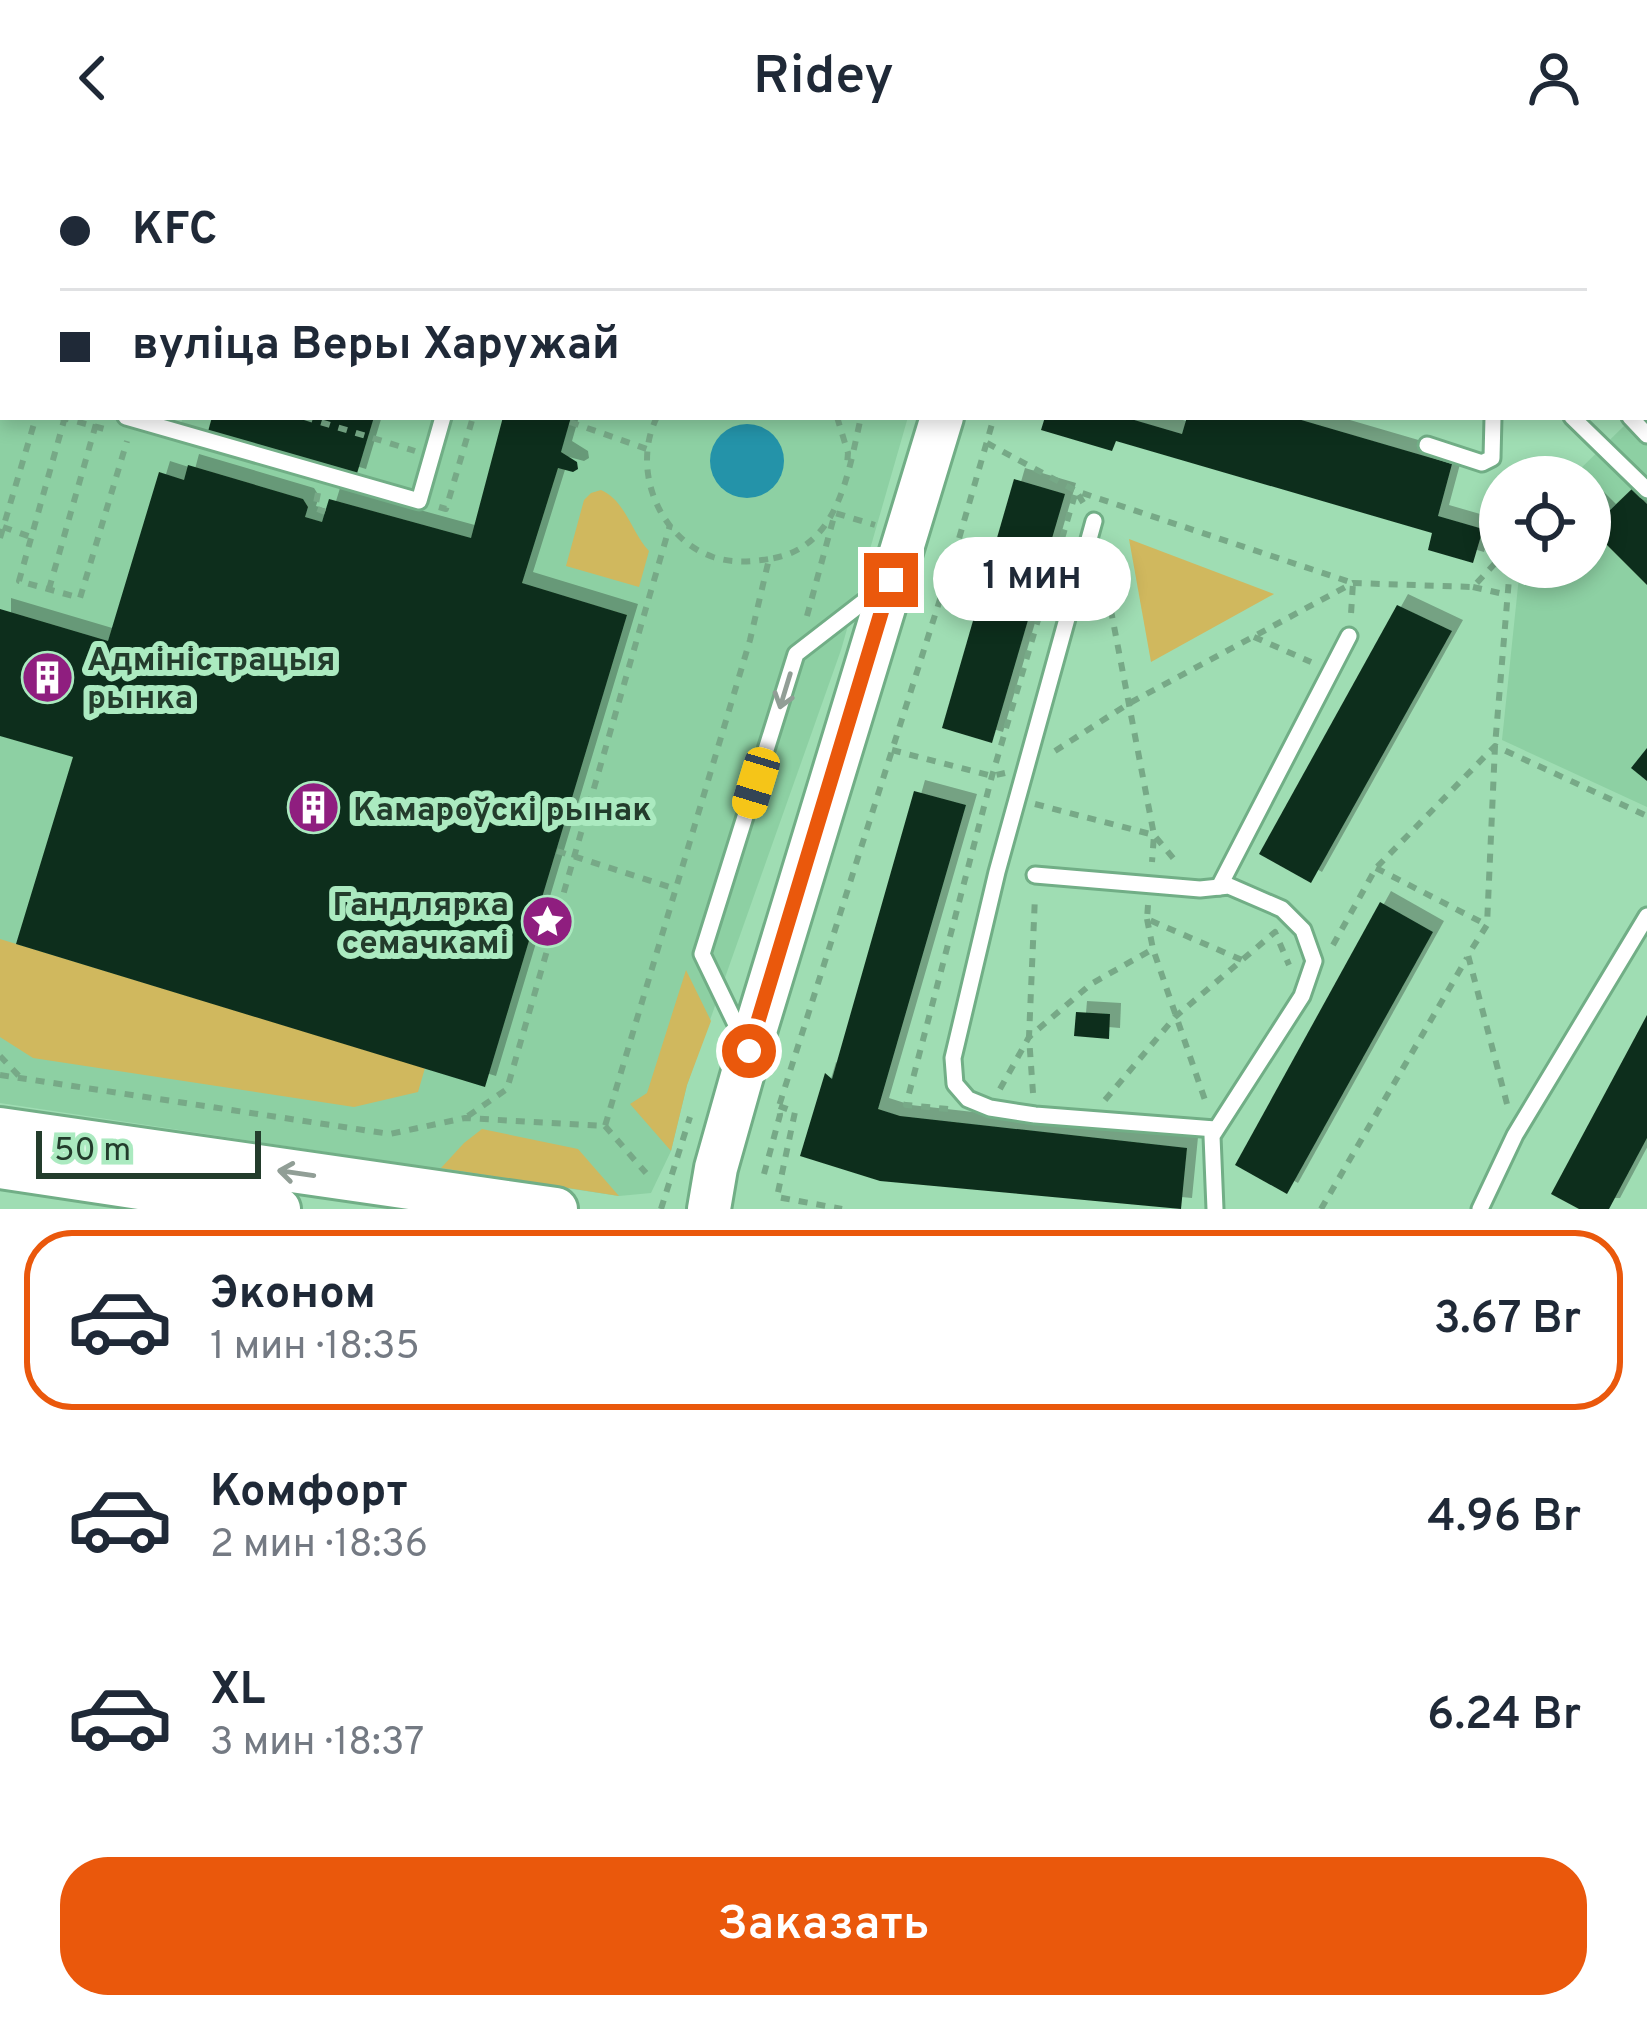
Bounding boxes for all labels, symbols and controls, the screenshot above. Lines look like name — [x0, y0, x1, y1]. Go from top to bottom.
text: Ridey — [753, 44, 894, 113]
icon: back — [60, 45, 126, 111]
icon: person — [1521, 45, 1587, 111]
text: KFC — [132, 203, 218, 260]
text: вуліца Веры Харужай — [132, 318, 620, 375]
map controls — [1479, 456, 1611, 588]
button: locate — [1479, 456, 1611, 588]
callout: 1 мин — [933, 538, 1131, 622]
route end — [864, 553, 918, 607]
text: 1 мин — [982, 554, 1082, 603]
place label: Адміністрацыя рынка — [87, 641, 336, 721]
building icon: Адміністрацыя рынка — [20, 649, 76, 705]
one-way arrow — [773, 671, 795, 709]
car — [728, 743, 784, 823]
building icon: Камароўскі рынак — [286, 780, 342, 836]
place label: Камароўскі рынак — [353, 791, 652, 833]
place label: Гандлярка семачкамі — [332, 886, 509, 966]
place icon: Гандлярка семачкамі — [520, 894, 576, 950]
route start — [722, 1024, 776, 1078]
scale bar — [36, 1125, 261, 1178]
text: 50 m — [54, 1131, 131, 1173]
one-way arrow — [277, 1161, 316, 1184]
icon: car — [66, 1266, 174, 1374]
text: Эконом — [210, 1267, 376, 1324]
text: 3.67 Br — [1434, 1292, 1581, 1349]
text: 1 мин · 18:35 — [210, 1324, 420, 1373]
icon: car — [66, 1464, 174, 1572]
text: Комфорт — [210, 1465, 408, 1522]
text: 4.96 Br — [1427, 1490, 1581, 1547]
text: 2 мин · 18:36 — [210, 1522, 428, 1571]
icon: car — [66, 1662, 174, 1770]
text: XL — [210, 1663, 265, 1720]
text: 6.24 Br — [1427, 1688, 1581, 1745]
text: 3 мин · 18:37 — [210, 1720, 424, 1769]
button: Заказать — [60, 1857, 1587, 1995]

